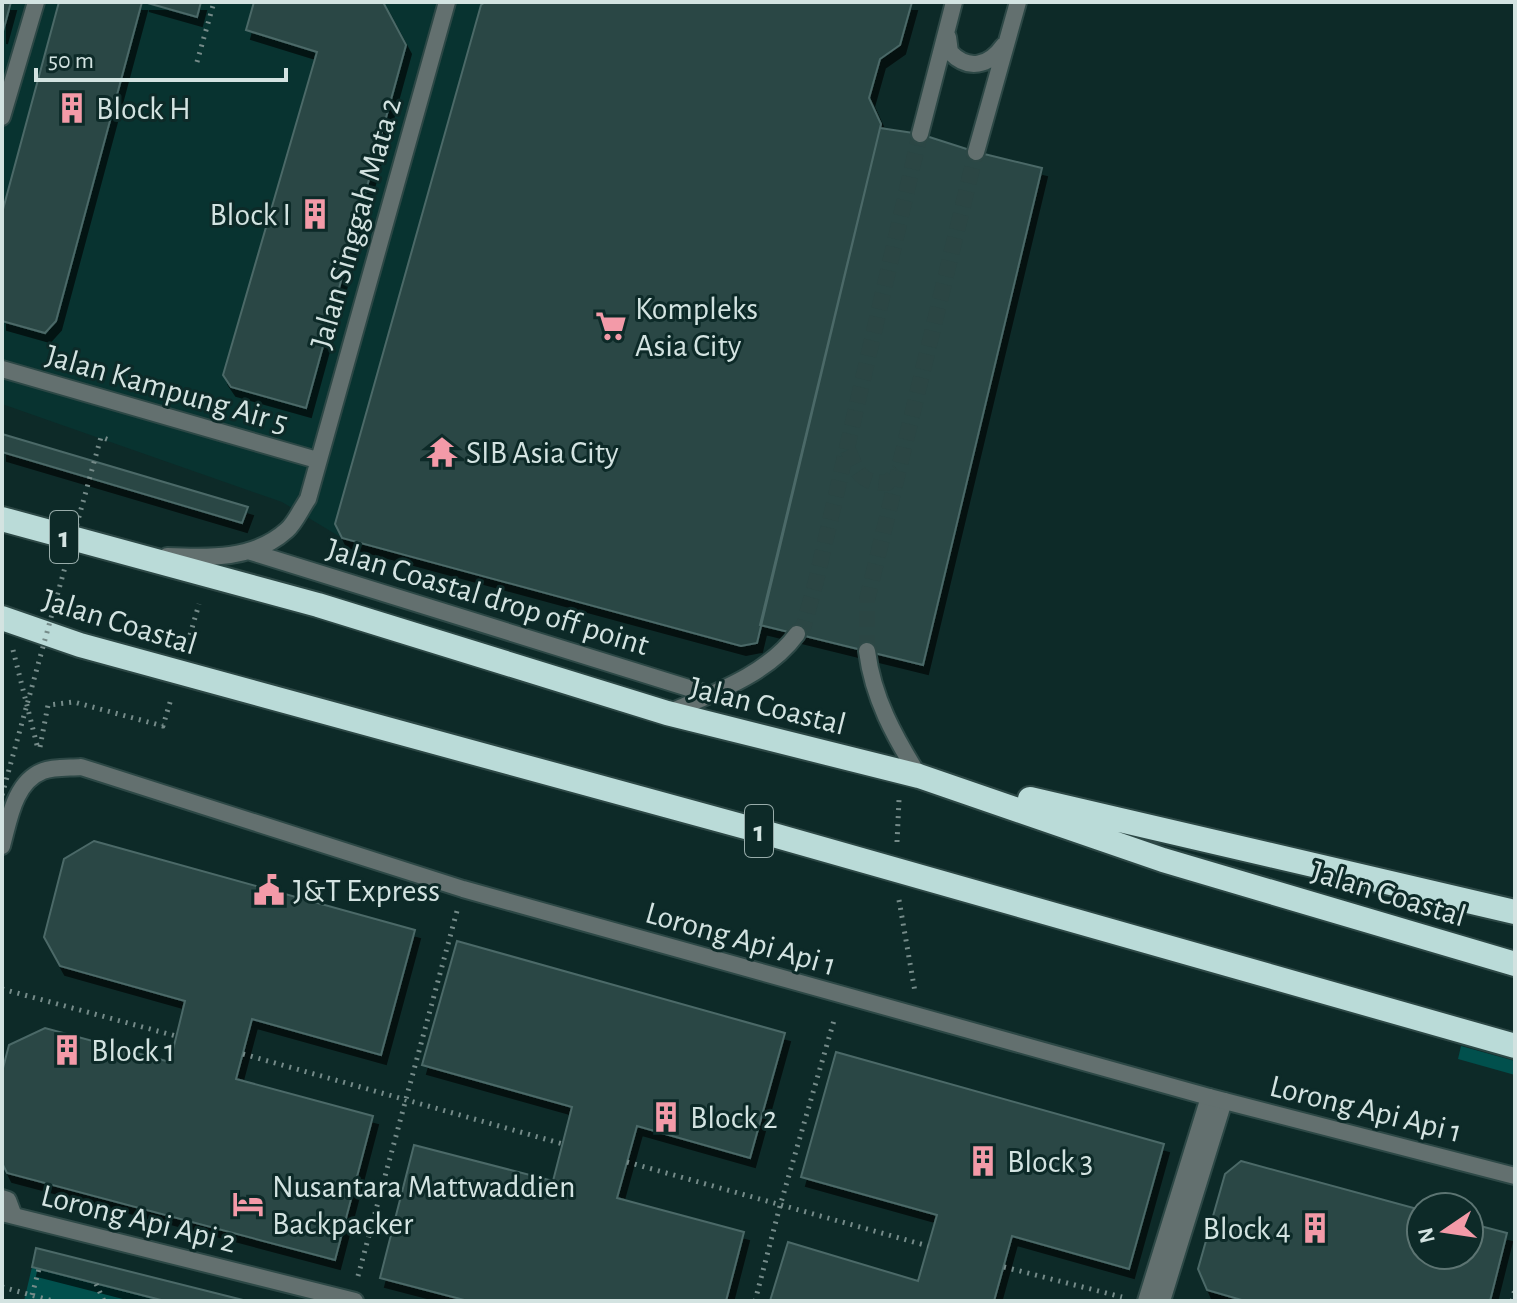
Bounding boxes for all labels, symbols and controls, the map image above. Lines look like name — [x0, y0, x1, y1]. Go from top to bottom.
scale bar — [36, 32, 286, 82]
text: 50 m — [48, 49, 94, 73]
building icon: Block H — [55, 91, 89, 125]
place label: Block H — [96, 93, 191, 125]
street label: Jalan Singgah Mata 2 — [305, 94, 407, 352]
building icon: Block I — [298, 197, 332, 231]
place label: Block I — [209, 199, 291, 231]
place label: Kompleks Asia City — [635, 293, 758, 362]
supermarket icon: Kompleks Asia City — [594, 309, 628, 343]
street label: Jalan Kampung Air 5 — [42, 339, 291, 439]
temple icon: SIB Asia City — [425, 435, 459, 469]
place label: SIB Asia City — [466, 437, 619, 469]
road number: 1 — [50, 511, 78, 563]
street label: Jalan Coastal drop off point — [323, 533, 653, 661]
street label: Jalan Coastal — [39, 583, 201, 661]
street label: Jalan Coastal — [687, 671, 849, 741]
road number: 1 — [745, 805, 773, 857]
street label: Jalan Coastal — [1308, 855, 1470, 933]
public building icon: J&T Express — [252, 873, 286, 907]
place label: J&T Express — [293, 875, 440, 907]
street label: Lorong Api Api 1 — [642, 896, 840, 981]
building icon: Block 1 — [50, 1033, 84, 1067]
place label: Block 1 — [91, 1035, 175, 1067]
street label: Lorong Api Api 1 — [1266, 1070, 1465, 1148]
building icon: Block 2 — [649, 1100, 683, 1134]
place label: Block 2 — [690, 1102, 778, 1134]
building icon: Block 3 — [966, 1144, 1000, 1178]
place label: Block 3 — [1007, 1146, 1093, 1178]
place label: Nusantara Mattwaddien Backpacker — [272, 1171, 576, 1240]
street label: Lorong Api Api 2 — [38, 1179, 240, 1259]
hotel icon: Nusantara Mattwaddien Backpacker — [231, 1187, 265, 1221]
north arrow — [1405, 1191, 1485, 1271]
building icon: Block 4 — [1298, 1211, 1332, 1245]
place label: Block 4 — [1203, 1213, 1291, 1245]
text: N — [1414, 1225, 1439, 1245]

